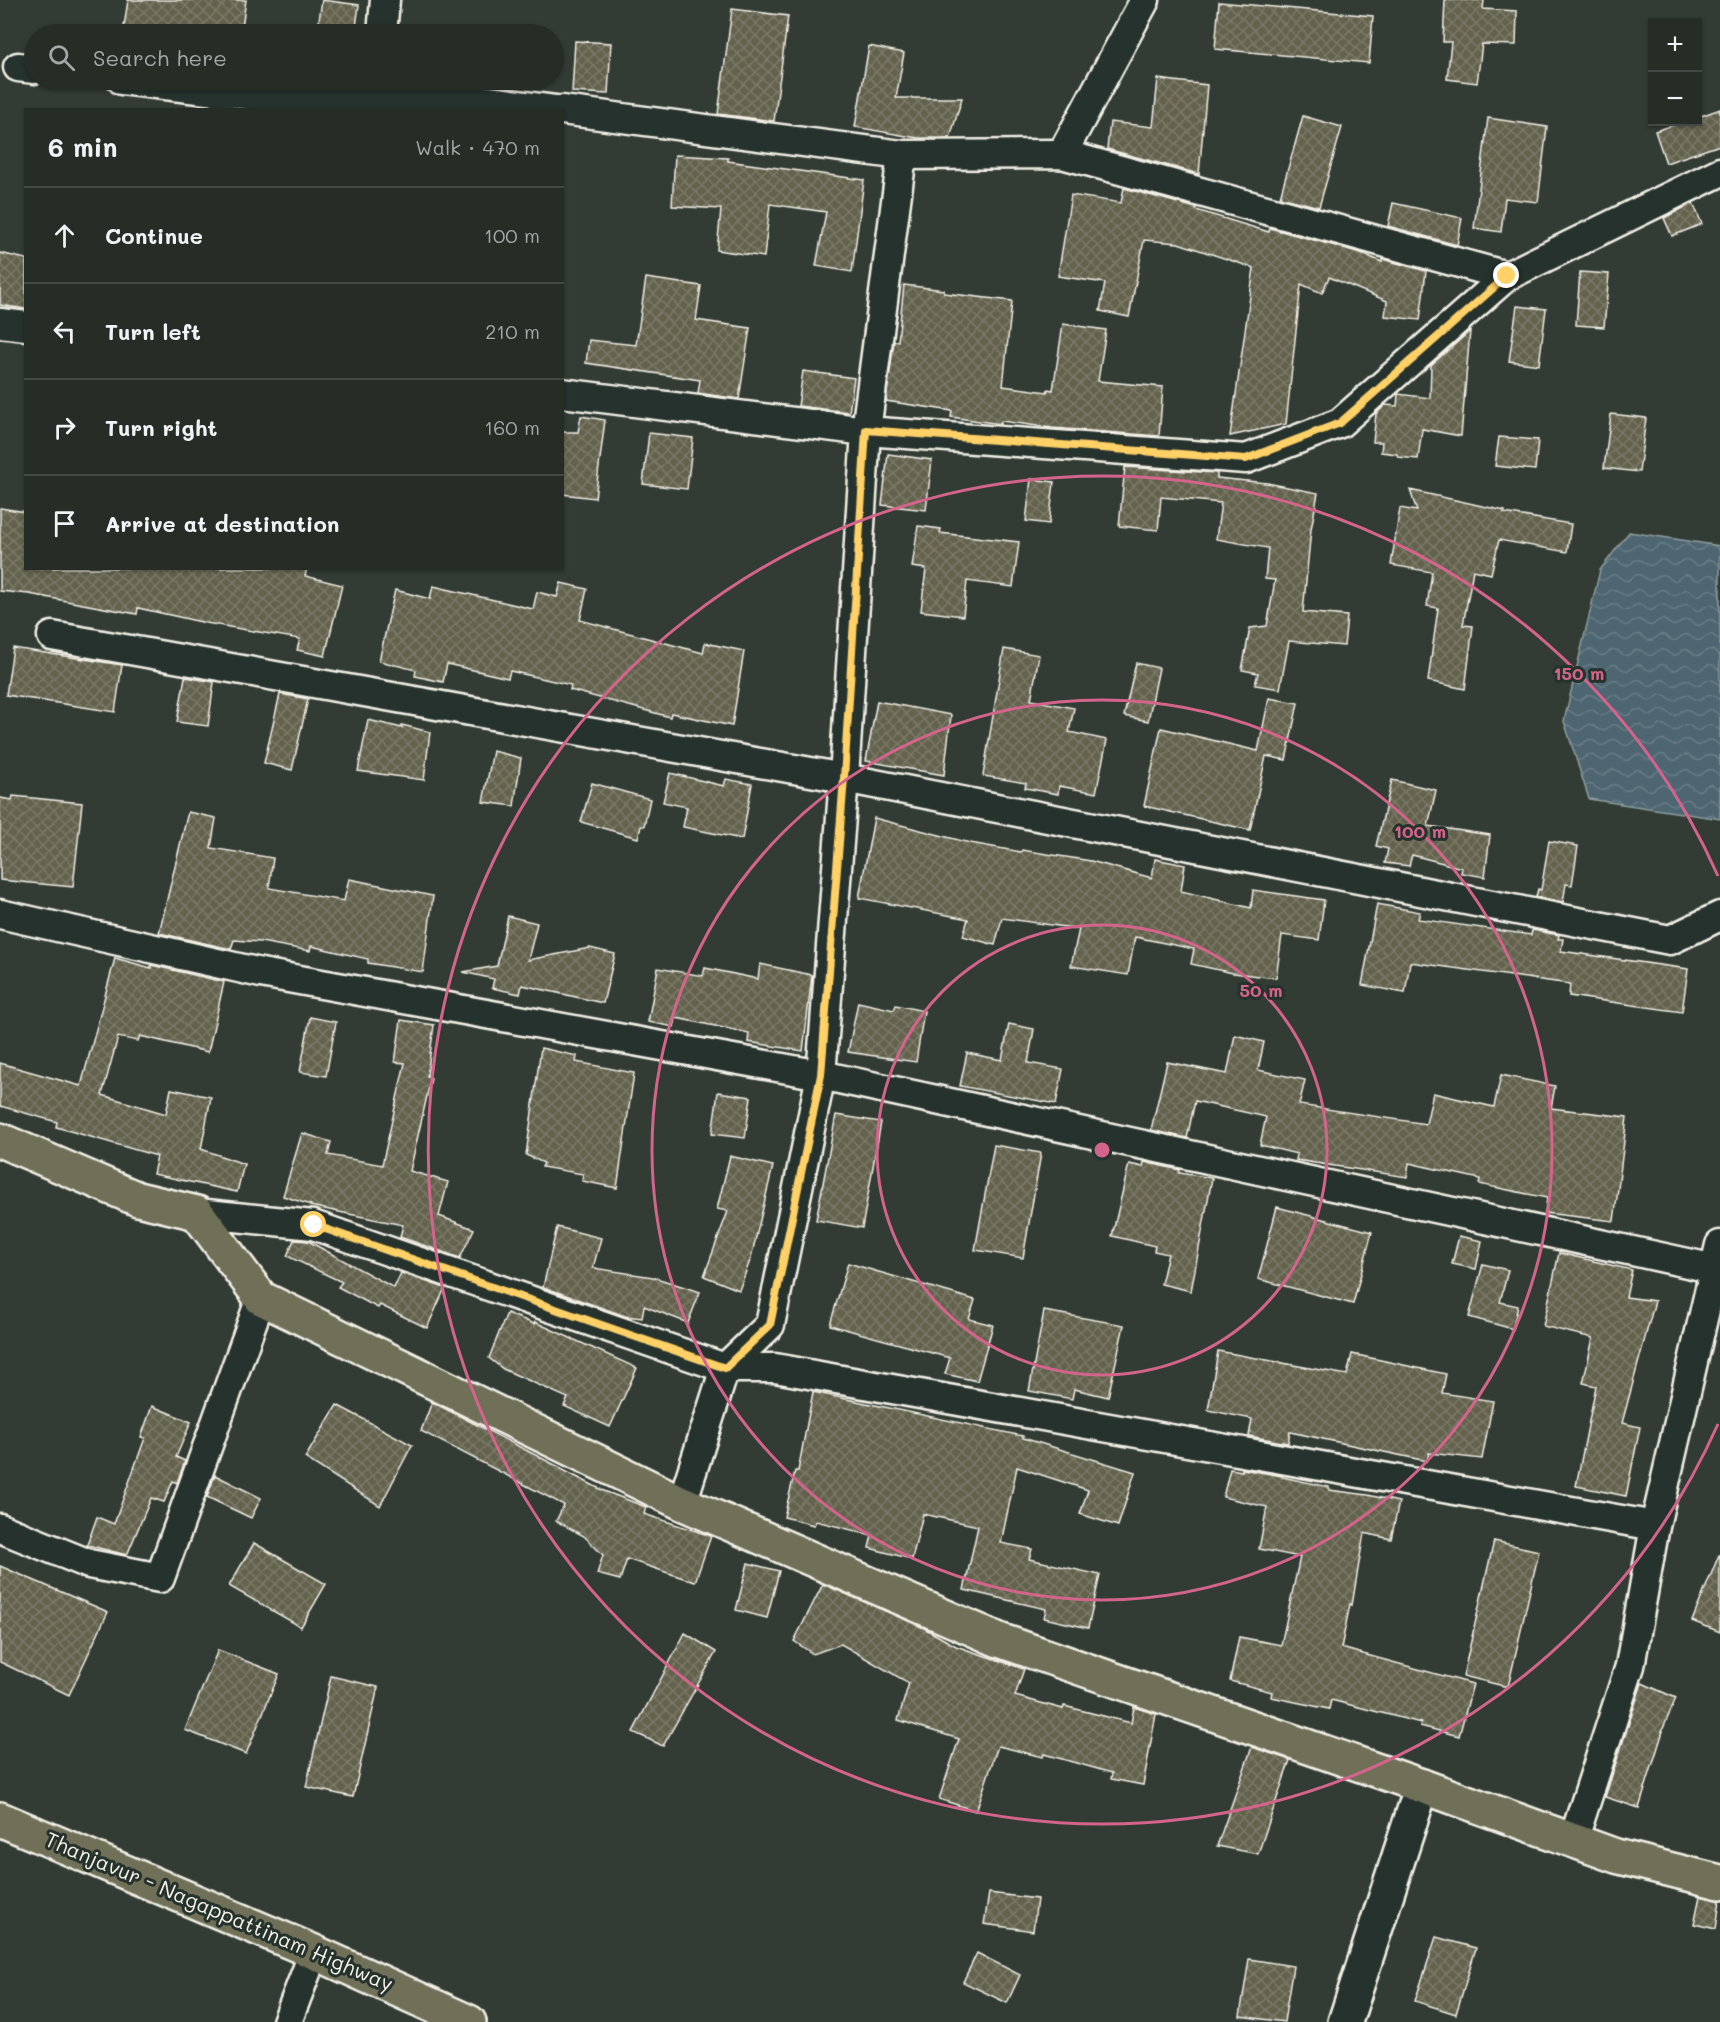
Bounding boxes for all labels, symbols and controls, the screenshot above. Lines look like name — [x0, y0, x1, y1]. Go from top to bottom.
map controls — [1648, 18, 1702, 126]
button: + — [1648, 18, 1702, 72]
search box — [24, 24, 564, 90]
icon: search — [45, 41, 78, 74]
text: Search here — [93, 43, 227, 72]
button: − — [1648, 72, 1702, 126]
text: 6 min — [48, 130, 117, 164]
text: Walk · 470 m — [415, 134, 540, 160]
icon: ahead — [48, 219, 81, 252]
text: Continue — [105, 221, 203, 250]
text: 100 m — [484, 222, 540, 248]
route end — [1493, 262, 1519, 288]
icon: left — [48, 315, 81, 348]
text: Turn left — [105, 317, 201, 346]
text: 210 m — [485, 318, 540, 344]
icon: right — [48, 411, 81, 444]
text: Turn right — [105, 413, 217, 442]
text: 160 m — [484, 414, 540, 440]
icon: arrive — [48, 507, 81, 540]
text: Arrive at destination — [105, 509, 340, 538]
text: 150 m — [1554, 661, 1604, 685]
text: 100 m — [1394, 819, 1446, 843]
text: 50 m — [1240, 978, 1282, 1002]
centre of rings — [1092, 1140, 1112, 1160]
route start — [300, 1211, 326, 1237]
street label: Thanjavur - Nagappattinam Highway — [41, 1825, 398, 1996]

